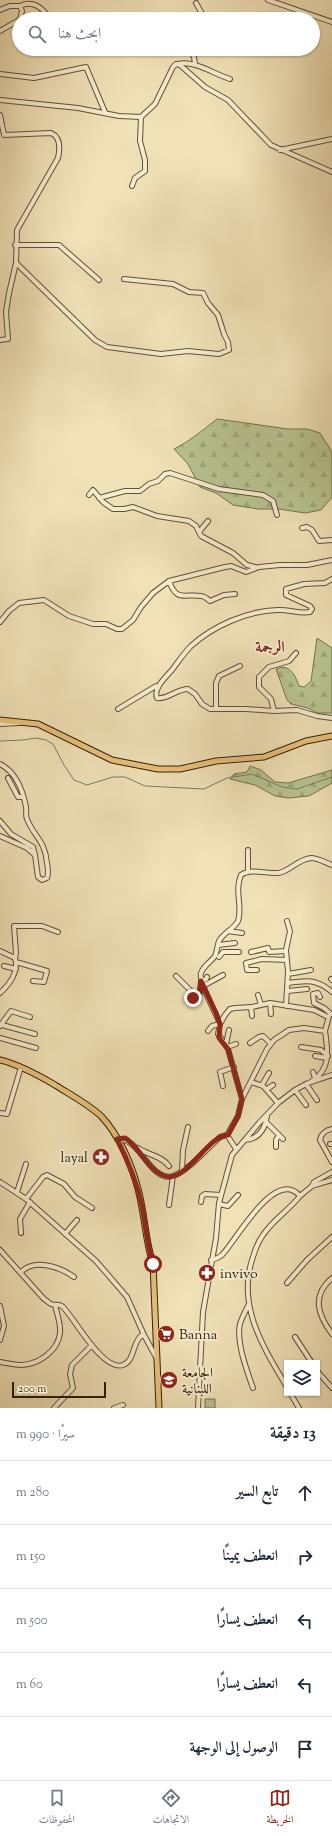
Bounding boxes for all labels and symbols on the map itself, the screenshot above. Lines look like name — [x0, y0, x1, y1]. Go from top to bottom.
district label: الرجمة — [255, 637, 285, 660]
route end — [184, 989, 202, 1007]
pharmacy icon: layal — [91, 1147, 111, 1167]
place label: layal — [61, 1149, 88, 1169]
route start — [144, 1255, 162, 1273]
pharmacy icon: invivo — [197, 1263, 217, 1283]
place label: invivo — [220, 1265, 258, 1285]
supermarket icon: Banna — [156, 1324, 176, 1344]
place label: Banna — [179, 1326, 218, 1346]
place label: الجامعة اللبنانية — [182, 1364, 213, 1400]
school or university icon: الجامعة اللبنانية — [159, 1370, 179, 1390]
scale bar — [12, 1380, 106, 1399]

